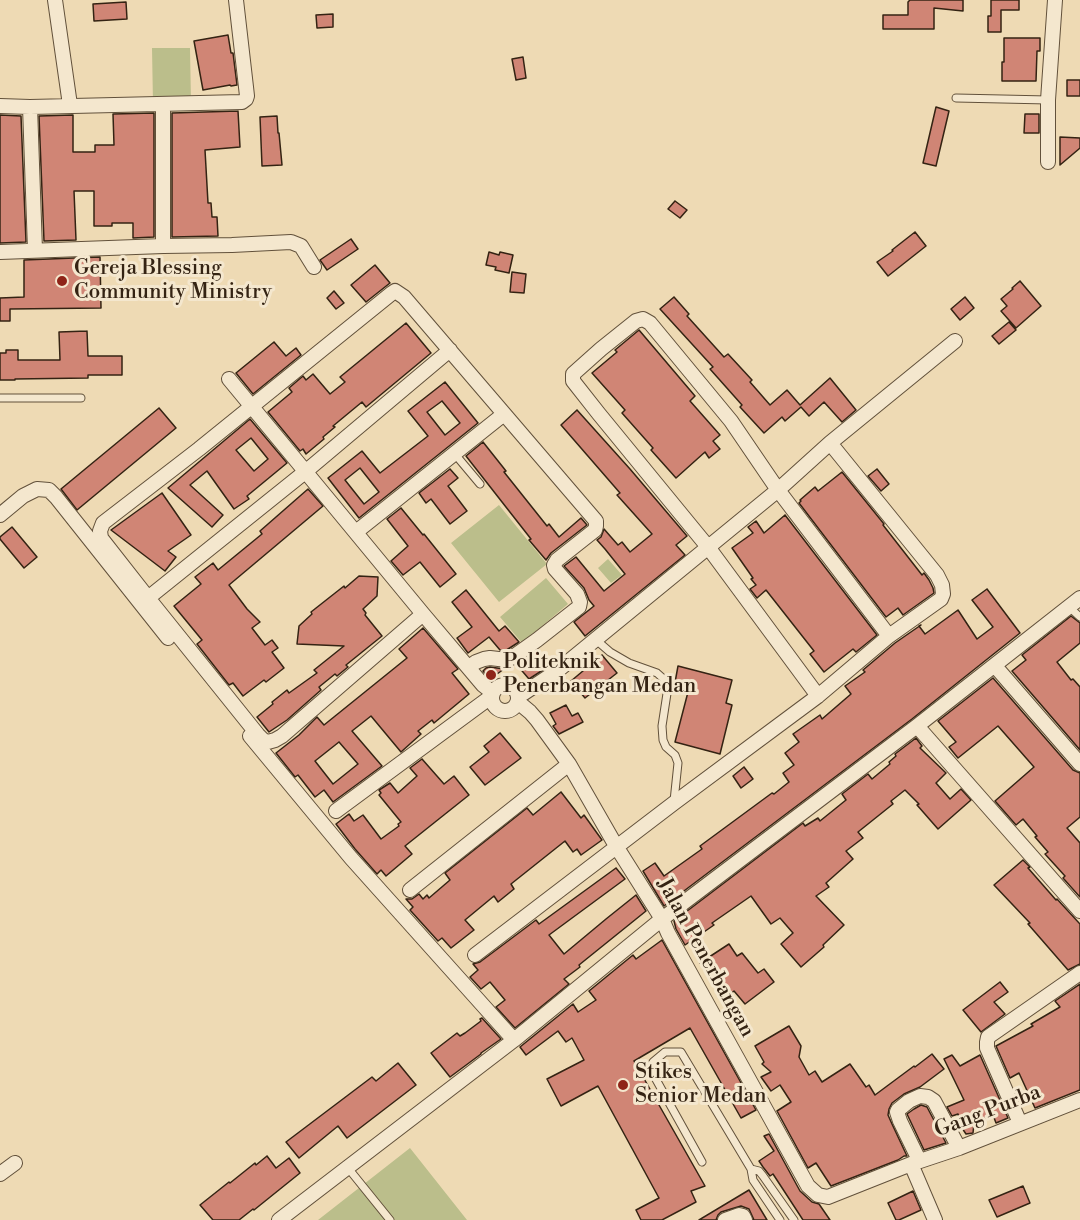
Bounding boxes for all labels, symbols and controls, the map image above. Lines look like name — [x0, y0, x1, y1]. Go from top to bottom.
place label: Gereja Blessing Community Ministry — [74, 256, 272, 306]
marker: Gereja Blessing Community Ministry — [55, 274, 69, 288]
place label: Politeknik Penerbangan Medan — [503, 650, 696, 700]
marker: Politeknik Penerbangan Medan — [484, 668, 498, 682]
street label: Jalan Penerbangan — [651, 874, 759, 1042]
place label: Stikes Senior Medan — [635, 1060, 767, 1110]
marker: Stikes Senior Medan — [616, 1078, 630, 1092]
street label: Gang Purba — [931, 1080, 1045, 1144]

